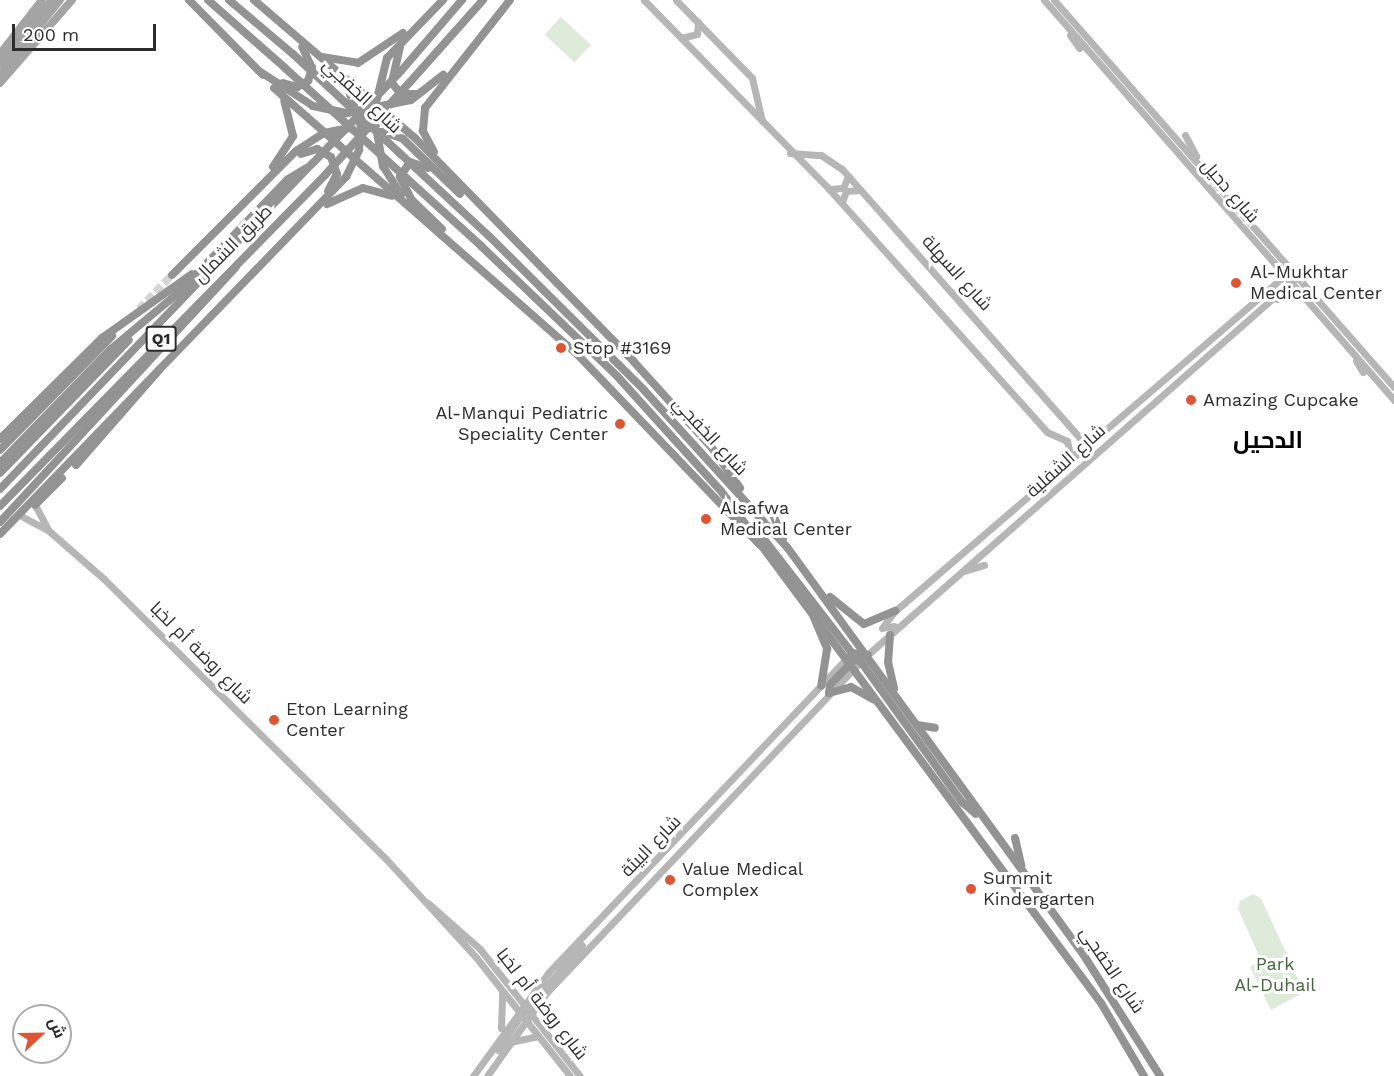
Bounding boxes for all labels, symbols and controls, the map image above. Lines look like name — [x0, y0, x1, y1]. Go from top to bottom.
scale bar — [15, 12, 159, 50]
text: 200 m — [23, 24, 79, 45]
street label: شارع الخفجي — [318, 54, 406, 138]
street label: شارع دحيل — [1196, 155, 1264, 227]
street label: طريق الشمال — [189, 200, 277, 288]
street label: شارع السهلة — [917, 231, 997, 315]
place label: Al-Mukhtar Medical Center — [1250, 262, 1383, 304]
marker: Al-Mukhtar Medical Center — [1227, 274, 1245, 292]
road number: Q1 — [144, 326, 178, 352]
place label: Stop #3169 — [573, 337, 671, 359]
marker: Stop #3169 — [554, 341, 568, 355]
place label: Amazing Cupcake — [1203, 389, 1359, 411]
street label: شارع الخفجي — [668, 392, 752, 480]
marker: Amazing Cupcake — [1184, 393, 1198, 407]
place label: Al-Manqui Pediatric Speciality Center — [435, 403, 608, 446]
marker: Al-Manqui Pediatric Speciality Center — [613, 417, 627, 431]
street label: شارع الشفلية — [1022, 420, 1110, 502]
district label: الدحيل — [1233, 427, 1303, 455]
place label: Alsafwa Medical Center — [720, 498, 853, 540]
marker: Alsafwa Medical Center — [697, 510, 715, 528]
street label: شارع روضة أم لخبا — [145, 597, 257, 709]
place label: Eton Learning Center — [286, 699, 408, 742]
marker: Eton Learning Center — [267, 713, 281, 727]
street label: شارع البيئة — [616, 811, 686, 881]
place label: Value Medical Complex — [682, 859, 803, 902]
place label: Summit Kindergarten — [983, 868, 1095, 910]
marker: Value Medical Complex — [663, 873, 677, 887]
marker: Summit Kindergarten — [964, 882, 978, 896]
street label: شارع الخفجي — [1075, 923, 1149, 1017]
street label: شارع روضة أم لخبا — [492, 944, 592, 1064]
park label: Park Al-Duhail — [1234, 954, 1316, 996]
north arrow — [12, 1004, 72, 1064]
text: ش — [45, 1015, 70, 1041]

